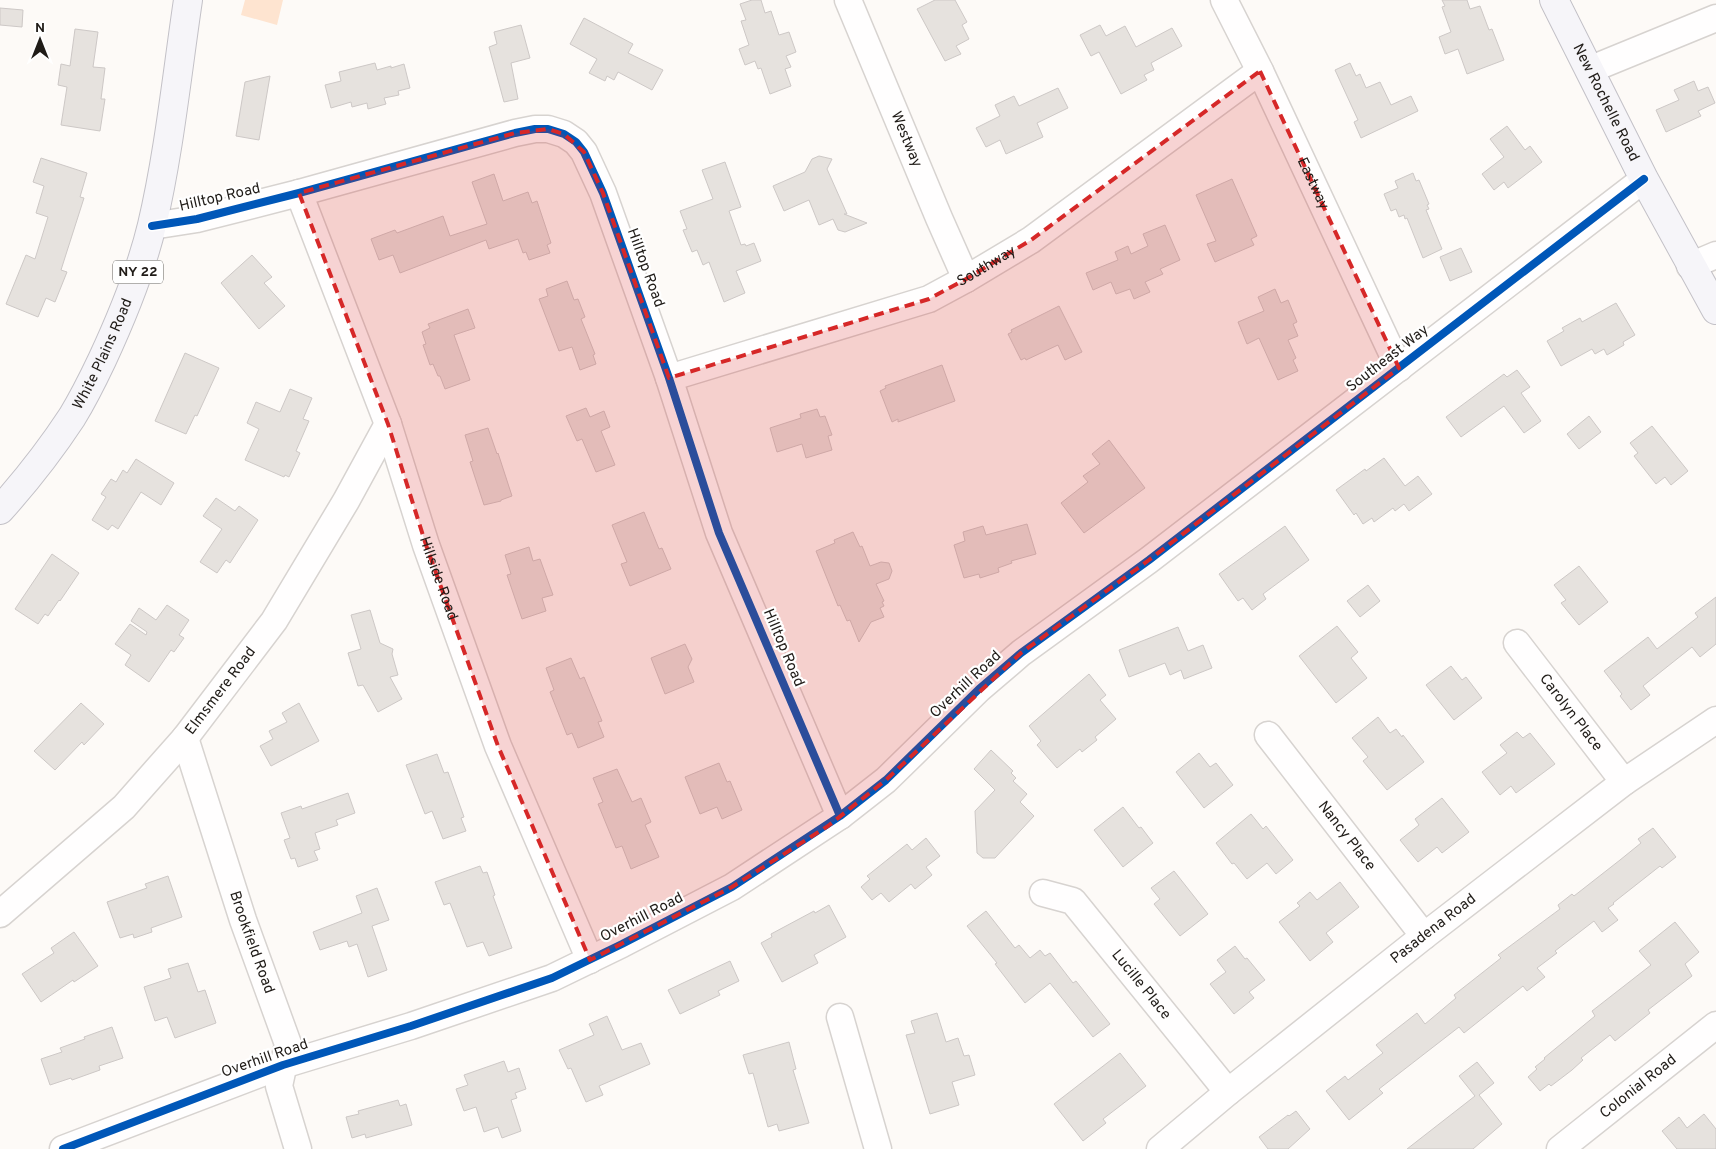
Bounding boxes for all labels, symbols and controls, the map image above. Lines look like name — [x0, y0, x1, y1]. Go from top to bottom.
north arrow — [15, 15, 65, 65]
text: N — [35, 20, 45, 37]
street label: New Rochelle Road — [1568, 41, 1643, 165]
street label: Westway — [886, 108, 926, 170]
street label: Eastway — [1292, 155, 1333, 213]
street label: Hilltop Road — [178, 179, 262, 217]
street label: Hilltop Road — [622, 226, 668, 310]
street label: Southway — [954, 241, 1020, 291]
road number: NY 22 — [113, 260, 163, 284]
street label: White Plains Road — [69, 296, 137, 413]
street label: Southeast Way — [1343, 321, 1433, 397]
street label: Hillside Road — [414, 534, 462, 623]
street label: Hilltop Road — [758, 606, 808, 690]
street label: Elmsmere Road — [181, 643, 260, 739]
street label: Overhill Road — [926, 647, 1006, 723]
street label: Carolyn Place — [1535, 670, 1607, 755]
street label: Nancy Place — [1313, 797, 1380, 875]
street label: Brookfield Road — [225, 889, 278, 996]
street label: Overhill Road — [597, 889, 687, 947]
street label: Pasadena Road — [1387, 890, 1480, 968]
street label: Lucille Place — [1107, 946, 1175, 1024]
street label: Overhill Road — [219, 1035, 311, 1083]
street label: Colonial Road — [1596, 1050, 1681, 1123]

